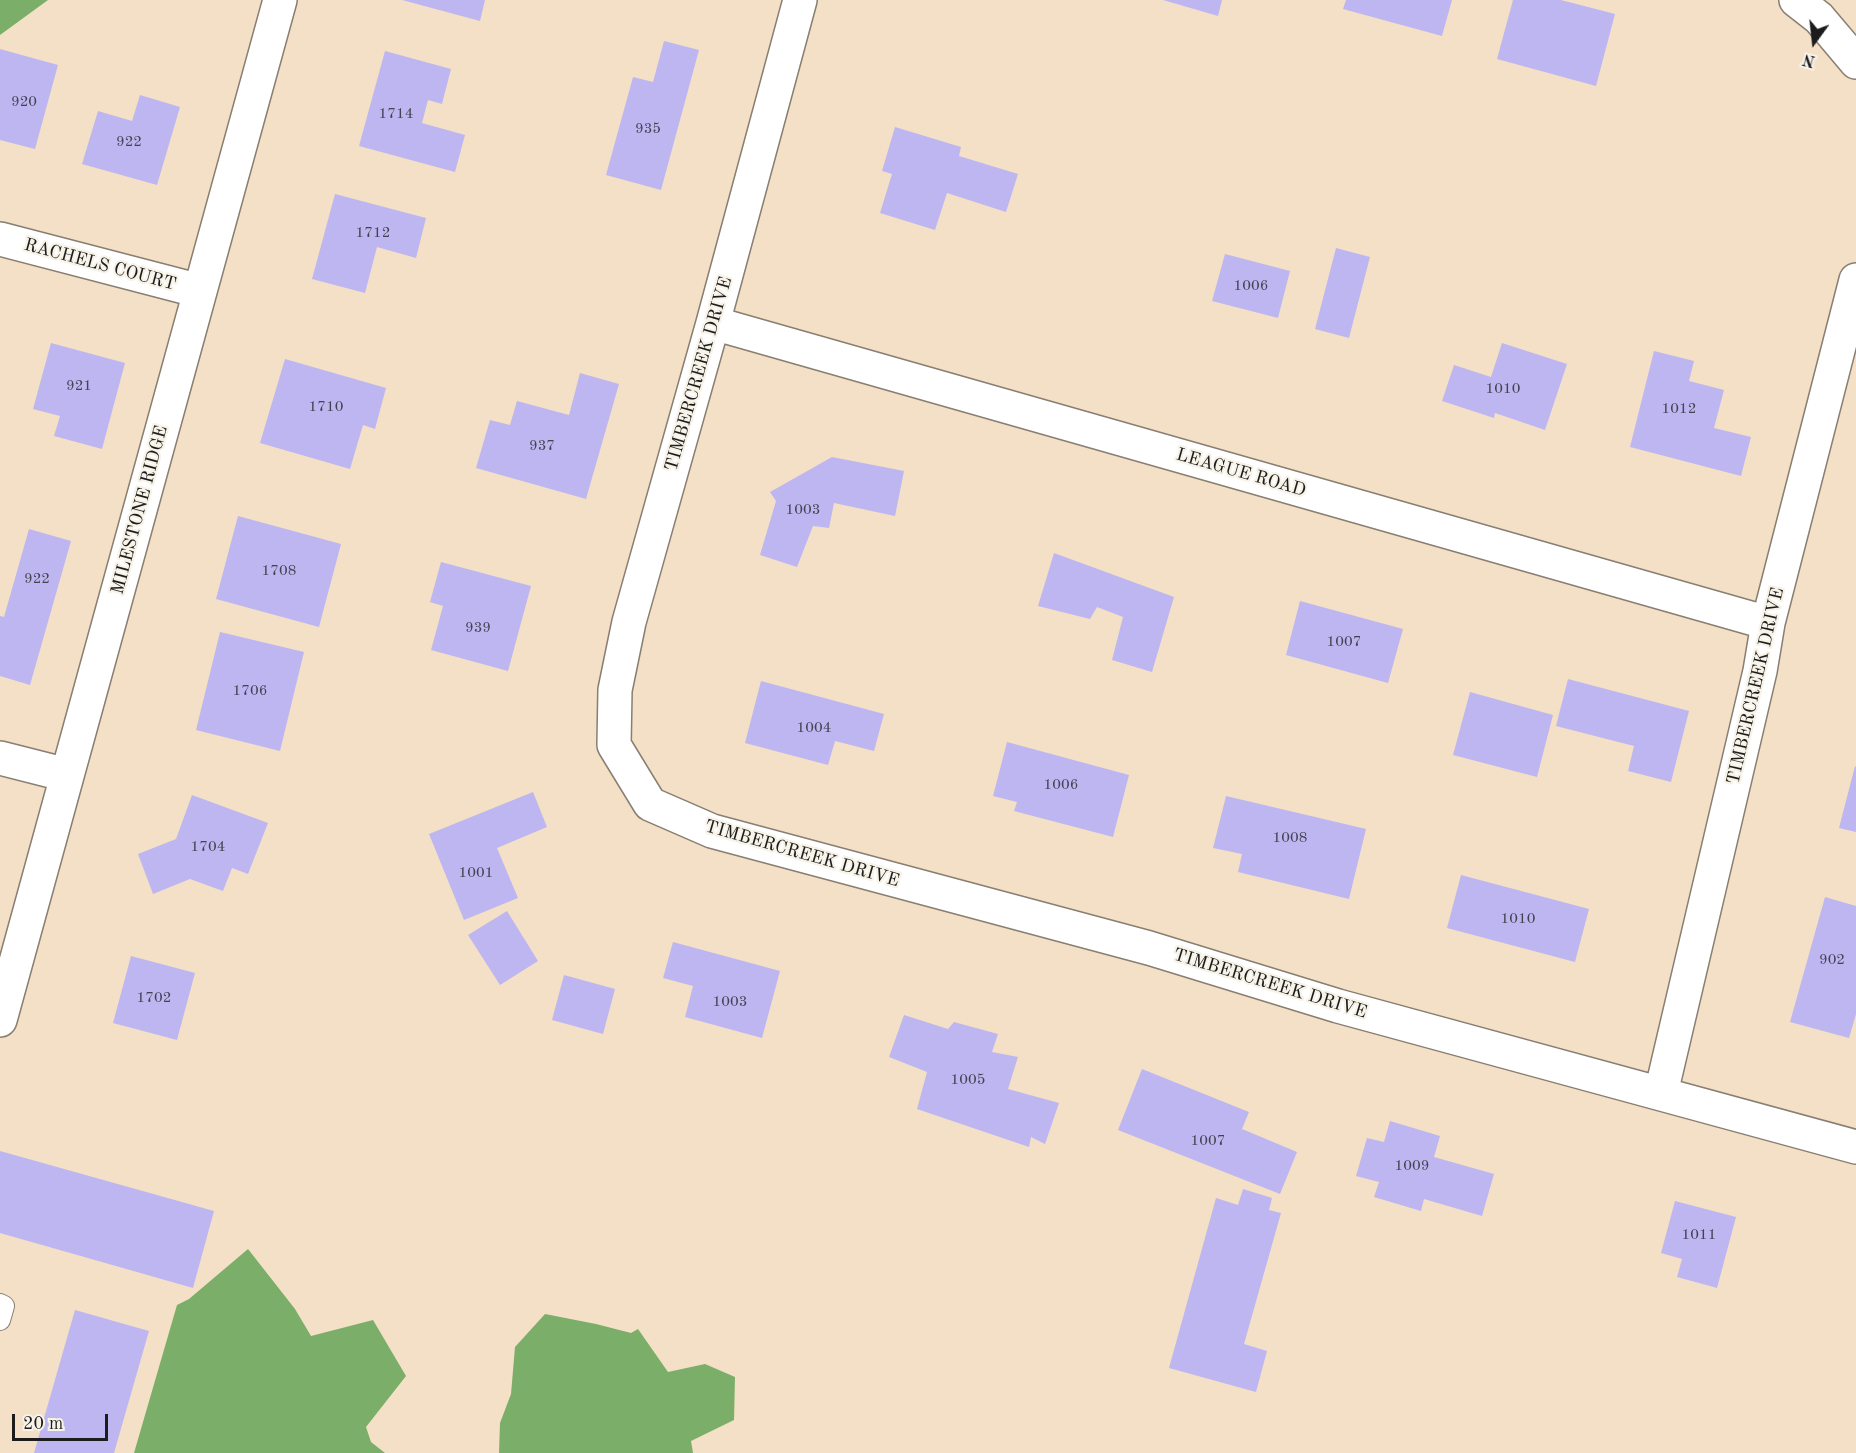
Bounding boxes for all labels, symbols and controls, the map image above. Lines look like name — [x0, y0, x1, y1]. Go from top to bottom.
north arrow — [1784, 12, 1844, 72]
text: N — [1801, 50, 1817, 69]
house number: 920 — [11, 93, 37, 111]
house number: 1714 — [379, 105, 413, 123]
house number: 935 — [635, 120, 661, 138]
house number: 922 — [116, 133, 142, 151]
house number: 1712 — [356, 224, 390, 242]
street label: RACHELS COURT — [22, 234, 178, 296]
street label: TIMBERCREEK DRIVE — [661, 274, 737, 474]
house number: 1006 — [1234, 277, 1268, 295]
house number: 921 — [66, 377, 92, 395]
house number: 1010 — [1486, 380, 1520, 398]
house number: 1710 — [309, 398, 343, 416]
house number: 1012 — [1662, 400, 1696, 418]
street label: MILESTONE RIDGE — [107, 423, 173, 597]
house number: 937 — [529, 437, 555, 455]
street label: LEAGUE ROAD — [1174, 444, 1308, 502]
house number: 1003 — [786, 501, 820, 519]
house number: 1708 — [262, 562, 296, 580]
house number: 922 — [24, 570, 50, 588]
street label: TIMBERCREEK DRIVE — [1723, 585, 1789, 787]
house number: 939 — [465, 619, 491, 637]
house number: 1007 — [1327, 633, 1361, 651]
house number: 1706 — [233, 682, 267, 700]
house number: 1004 — [797, 719, 831, 737]
house number: 1006 — [1044, 776, 1078, 794]
street label: TIMBERCREEK DRIVE — [702, 816, 902, 892]
house number: 1008 — [1273, 829, 1307, 847]
house number: 1704 — [191, 838, 225, 856]
house number: 1001 — [459, 864, 493, 882]
house number: 1010 — [1501, 910, 1535, 928]
street label: TIMBERCREEK DRIVE — [1170, 944, 1370, 1024]
house number: 902 — [1819, 951, 1845, 969]
house number: 1702 — [137, 989, 171, 1007]
house number: 1003 — [713, 993, 747, 1011]
house number: 1005 — [951, 1071, 985, 1089]
house number: 1007 — [1191, 1132, 1225, 1150]
house number: 1009 — [1395, 1157, 1429, 1175]
house number: 1011 — [1682, 1226, 1716, 1244]
scale bar — [15, 1402, 111, 1440]
text: 20 m — [23, 1415, 63, 1433]

